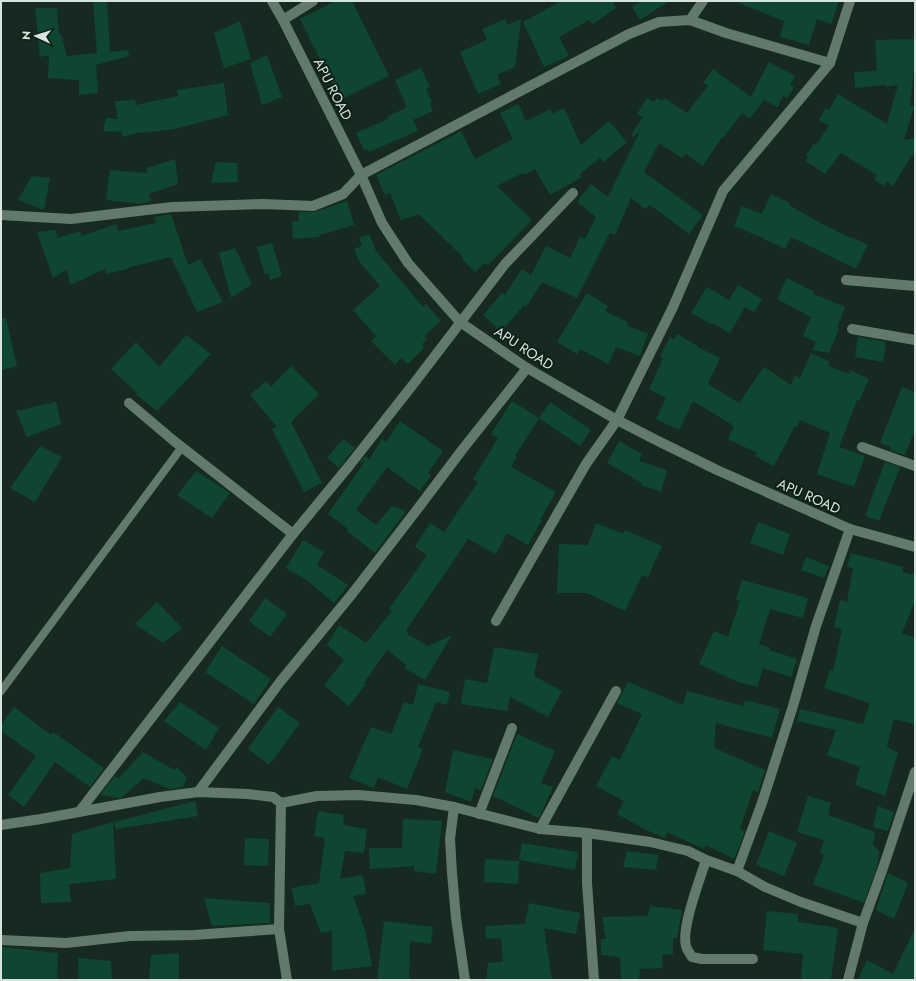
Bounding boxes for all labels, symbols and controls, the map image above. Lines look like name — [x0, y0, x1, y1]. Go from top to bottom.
north arrow — [16, 16, 56, 56]
text: N — [18, 30, 34, 40]
street label: APU ROAD — [309, 55, 357, 123]
street label: APU ROAD — [490, 321, 558, 375]
street label: APU ROAD — [774, 473, 844, 519]

